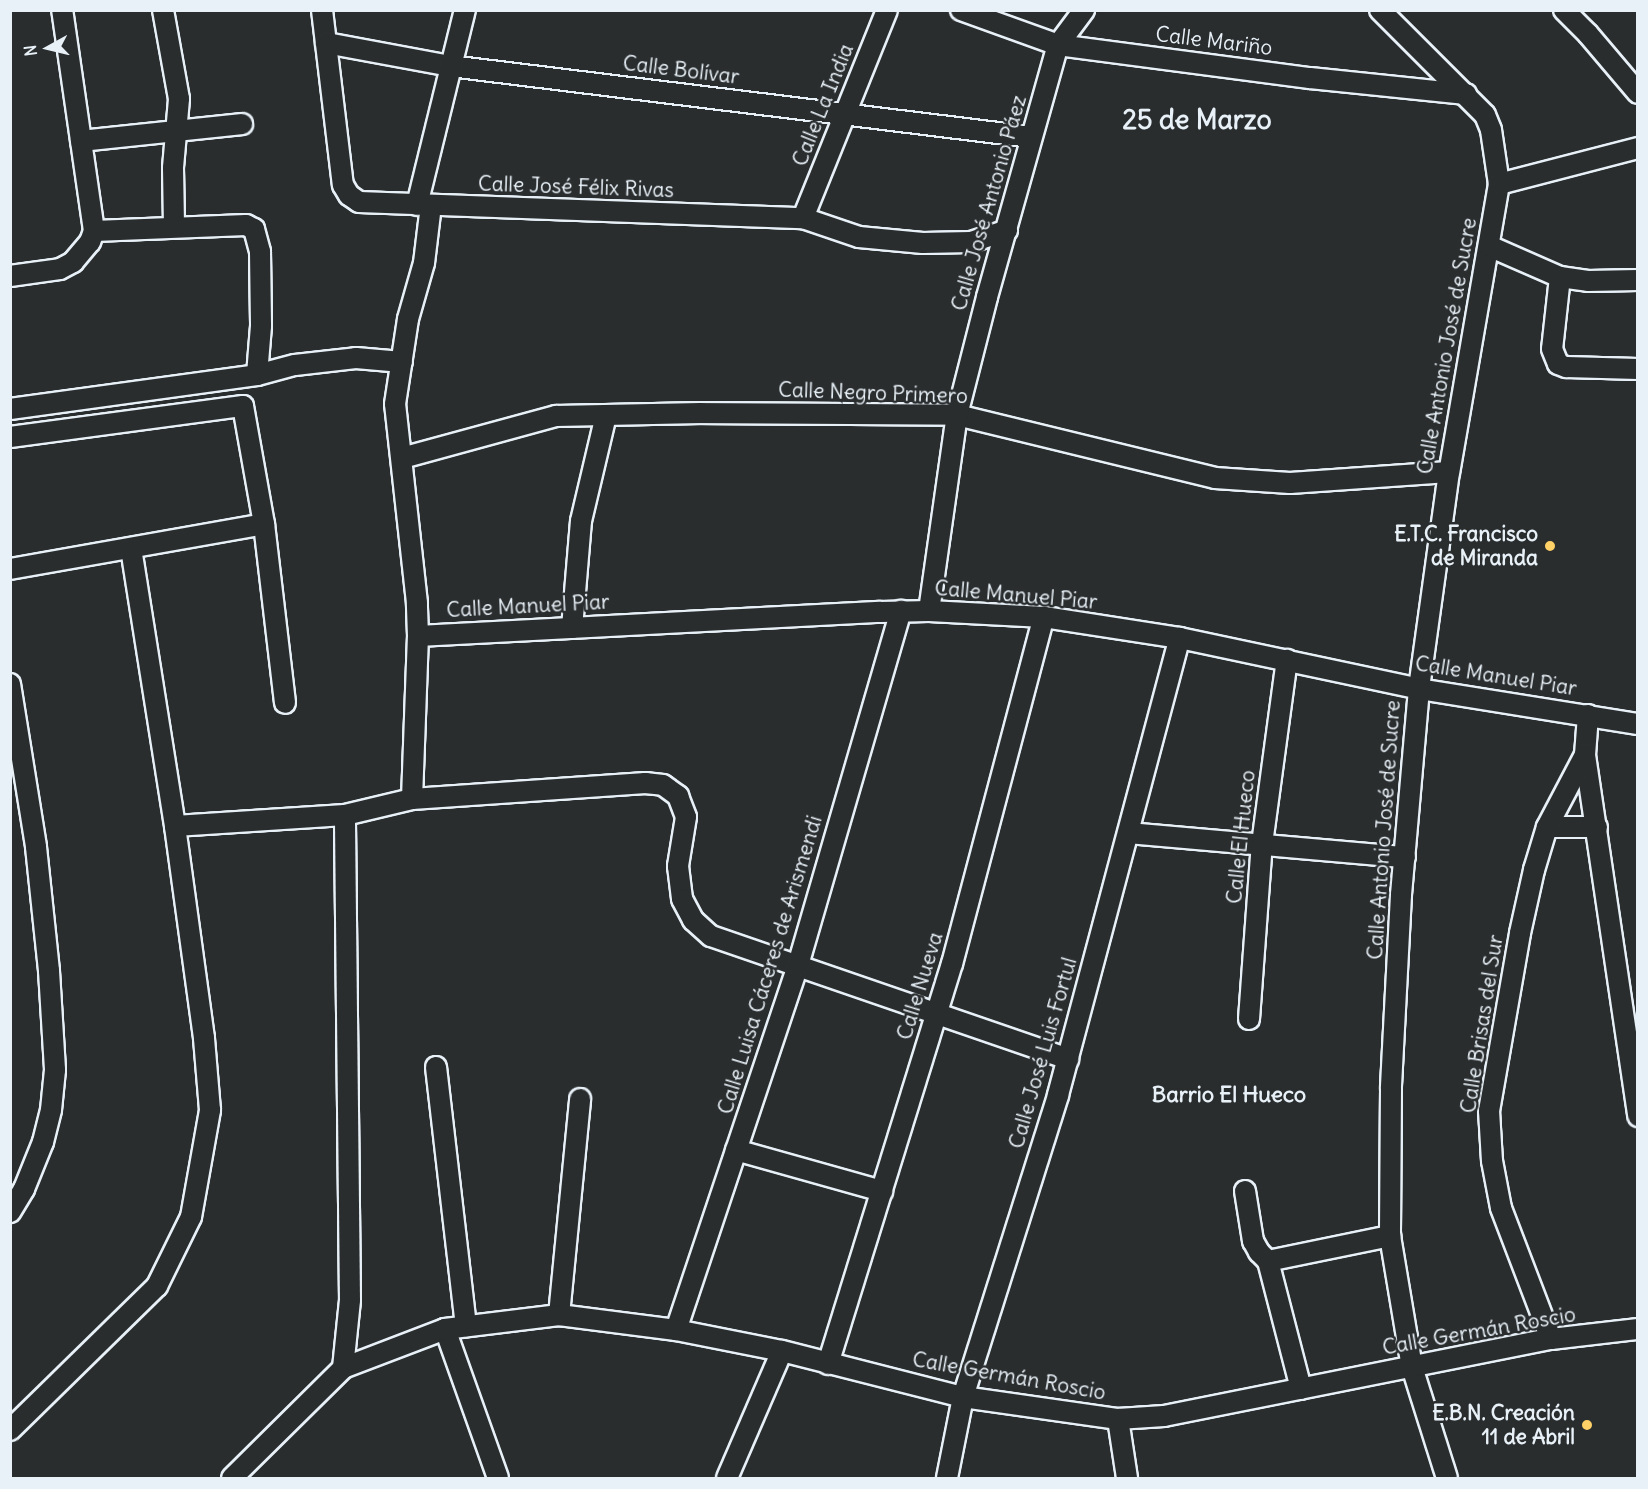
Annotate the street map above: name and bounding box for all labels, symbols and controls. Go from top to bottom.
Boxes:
north arrow [18,18,78,78]
street label: Calle Mariño [1154,21,1274,61]
street label: Calle La India [787,40,859,170]
text: N [20,44,41,57]
street label: Calle Bolívar [621,50,741,90]
street label: Calle José Antonio Páez [946,92,1032,314]
district label: 25 de Marzo [1122,104,1272,136]
street label: Calle José Félix Rivas [478,171,674,203]
street label: Calle Antonio José de Sucre [1412,216,1482,476]
street label: Calle Negro Primero [778,377,968,409]
place label: E.T.C. Francisco de Miranda [1394,521,1538,571]
marker: E.T.C. Francisco de Miranda [1543,539,1557,553]
street label: Calle Manuel Piar [934,575,1098,615]
street label: Calle Manuel Piar [446,589,610,623]
street label: Calle Manuel Piar [1413,651,1579,701]
street label: Calle Antonio José de Sucre [1362,699,1406,961]
street label: Calle El Hueco [1221,769,1261,905]
street label: Calle Luisa Cáceres de Arismendi [713,813,827,1117]
street label: Calle Nueva [892,929,948,1043]
street label: Calle Brisas del Sur [1455,933,1509,1115]
street label: Calle José Luis Fortul [1004,954,1082,1152]
district label: Barrio El Hueco [1152,1082,1306,1108]
street label: Calle Germán Roscio [1380,1302,1578,1360]
street label: Calle Germán Roscio [910,1347,1108,1405]
place label: E.B.N. Creación 11 de Abril [1432,1400,1575,1450]
marker: E.B.N. Creación 11 de Abril [1580,1418,1594,1432]

